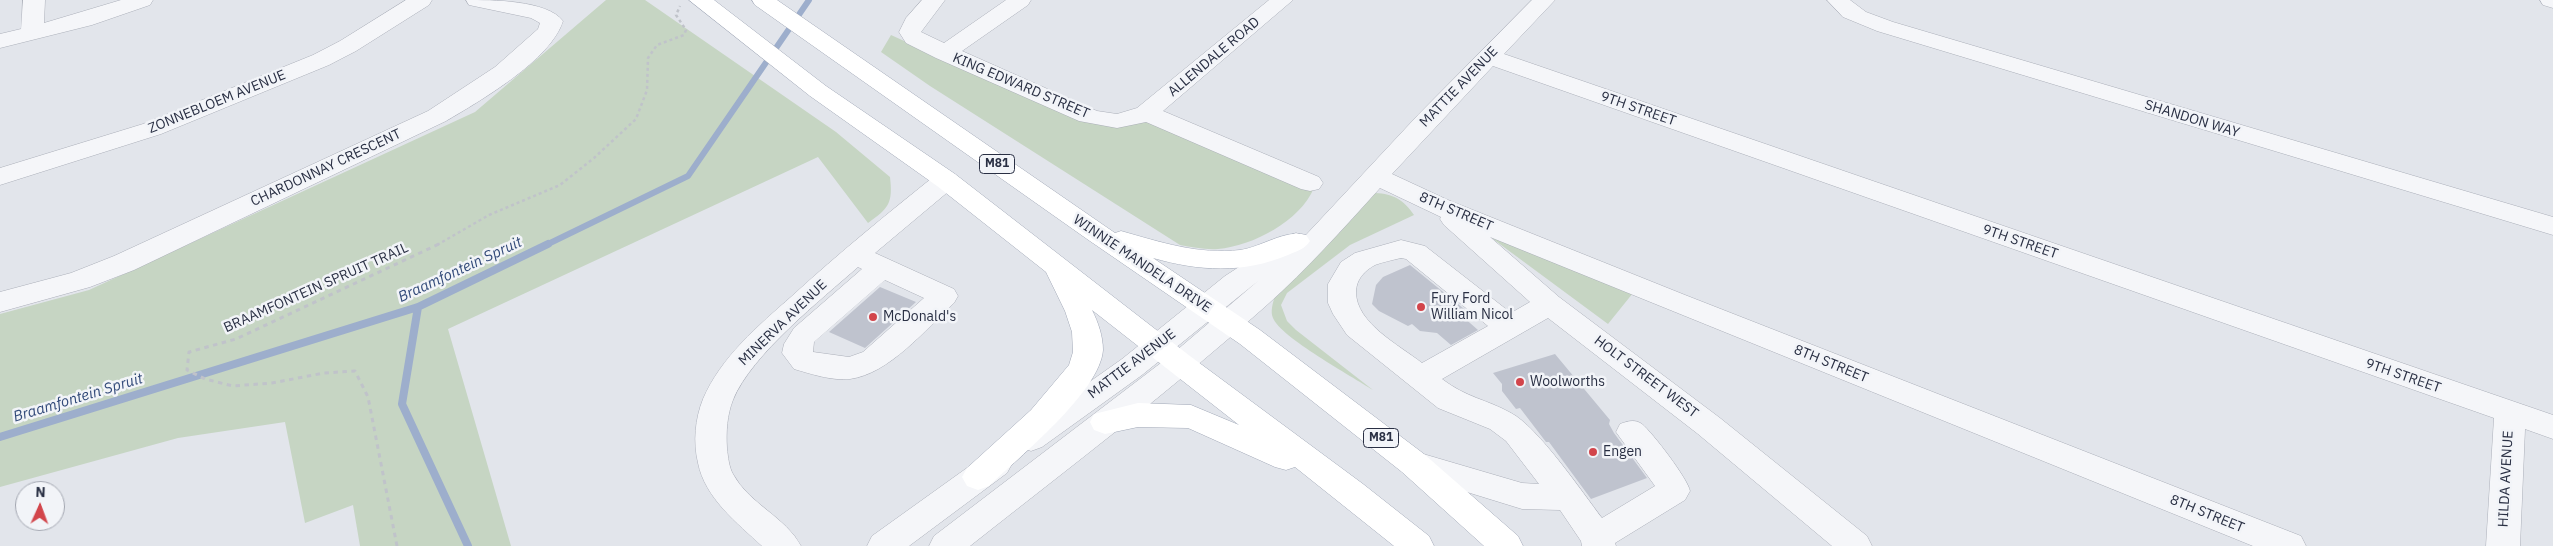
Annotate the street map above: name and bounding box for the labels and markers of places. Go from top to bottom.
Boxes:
place label: Fury Ford William Nicol [1431,291,1513,324]
marker: Fury Ford William Nicol [1415,301,1427,313]
place label: McDonald's [883,309,956,325]
marker: McDonald's [867,311,879,323]
place label: Woolworths [1530,374,1605,390]
marker: Woolworths [1514,376,1526,388]
place label: Engen [1603,444,1642,460]
marker: Engen [1587,446,1599,458]

